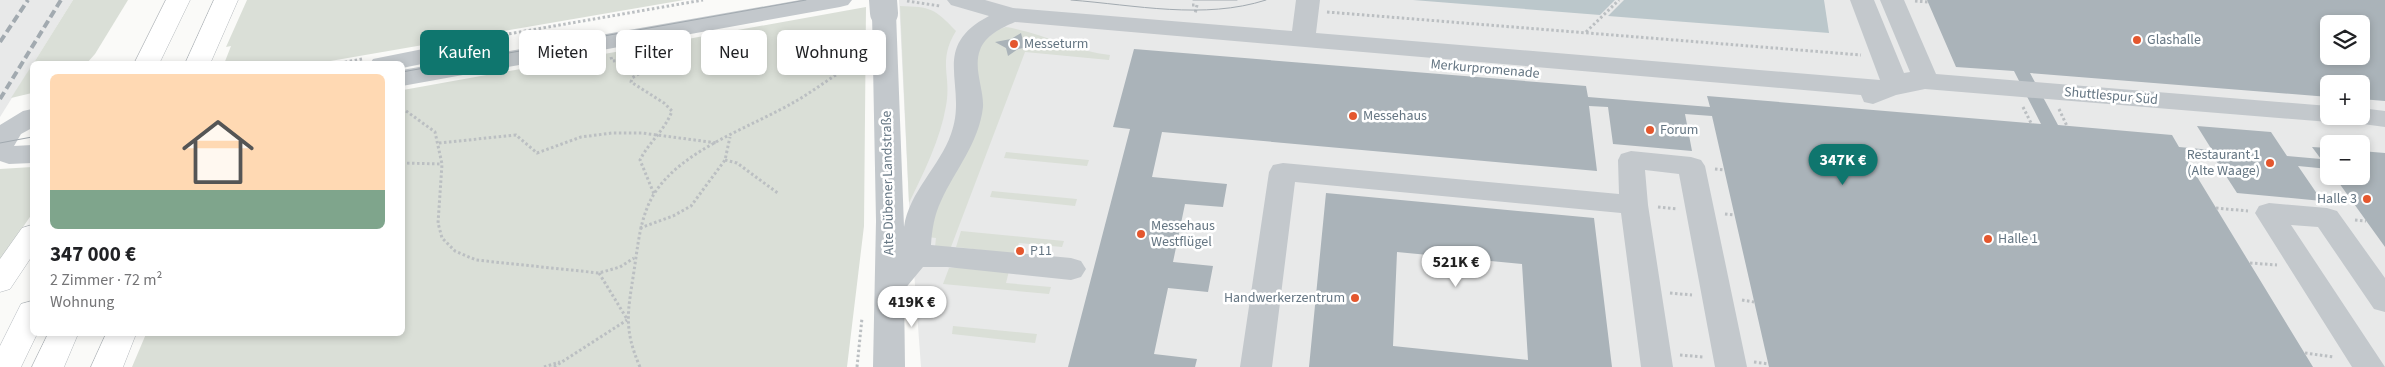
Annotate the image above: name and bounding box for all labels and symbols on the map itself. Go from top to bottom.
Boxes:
place label: Glashalle [2147,30,2201,50]
place label: Messeturm [1024,34,1088,54]
marker: Glashalle [2131,34,2143,46]
marker: Messeturm [1008,38,1020,50]
street label: Merkurpromenade [1430,54,1540,84]
street label: Shuttlespur Süd [2063,82,2159,110]
place label: Messehaus [1363,106,1427,126]
street label: Alte Dübener Landstraße [877,110,899,256]
marker: Messehaus [1347,110,1359,122]
place label: Forum [1660,120,1698,140]
marker: Forum [1644,124,1656,136]
pin: 347K € [1802,144,1884,186]
place label: Restaurant 1 (Alte Waage) [2187,145,2260,181]
marker: Restaurant 1 (Alte Waage) [2264,157,2276,169]
place label: Halle 3 [2317,189,2357,209]
marker: Halle 3 [2361,193,2373,205]
place label: Messehaus Westflügel [1151,216,1215,252]
marker: Messehaus Westflügel [1135,228,1147,240]
place label: Halle 1 [1998,229,2038,249]
marker: Halle 1 [1982,233,1994,245]
place label: P11 [1030,241,1052,261]
marker: P11 [1014,245,1026,257]
pin: 521K € [1415,246,1497,288]
pin: 419K € [871,286,953,328]
place label: Handwerkerzentrum [1224,288,1345,308]
marker: Handwerkerzentrum [1349,292,1361,304]

